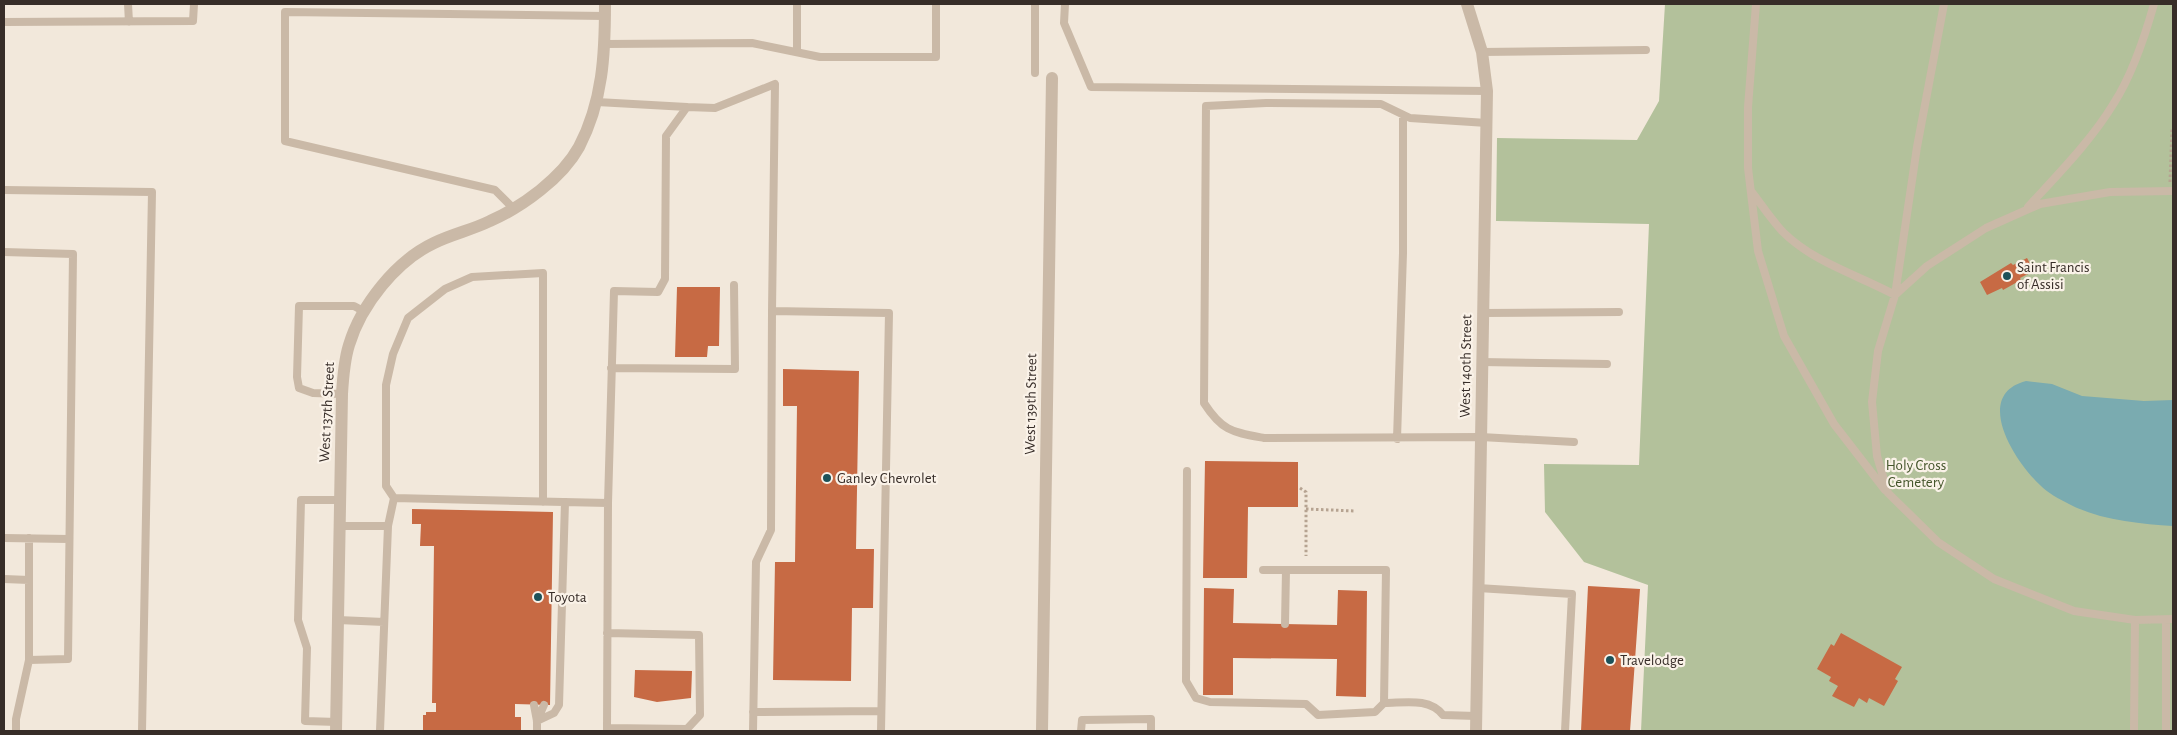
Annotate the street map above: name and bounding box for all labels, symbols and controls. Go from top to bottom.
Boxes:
place label: Saint Francis of Assisi [2017,260,2089,292]
marker: Saint Francis of Assisi [2001,270,2013,282]
street label: West 140th Street [1458,314,1474,418]
street label: West 139th Street [1023,353,1039,455]
street label: West 137th Street [317,361,337,463]
park label: Holy Cross Cemetery [1886,458,1946,490]
place label: Ganley Chevrolet [837,471,937,486]
marker: Ganley Chevrolet [821,472,833,484]
place label: Toyota [548,590,587,605]
marker: Toyota [532,591,544,603]
place label: Travelodge [1620,653,1684,668]
marker: Travelodge [1604,654,1616,666]

